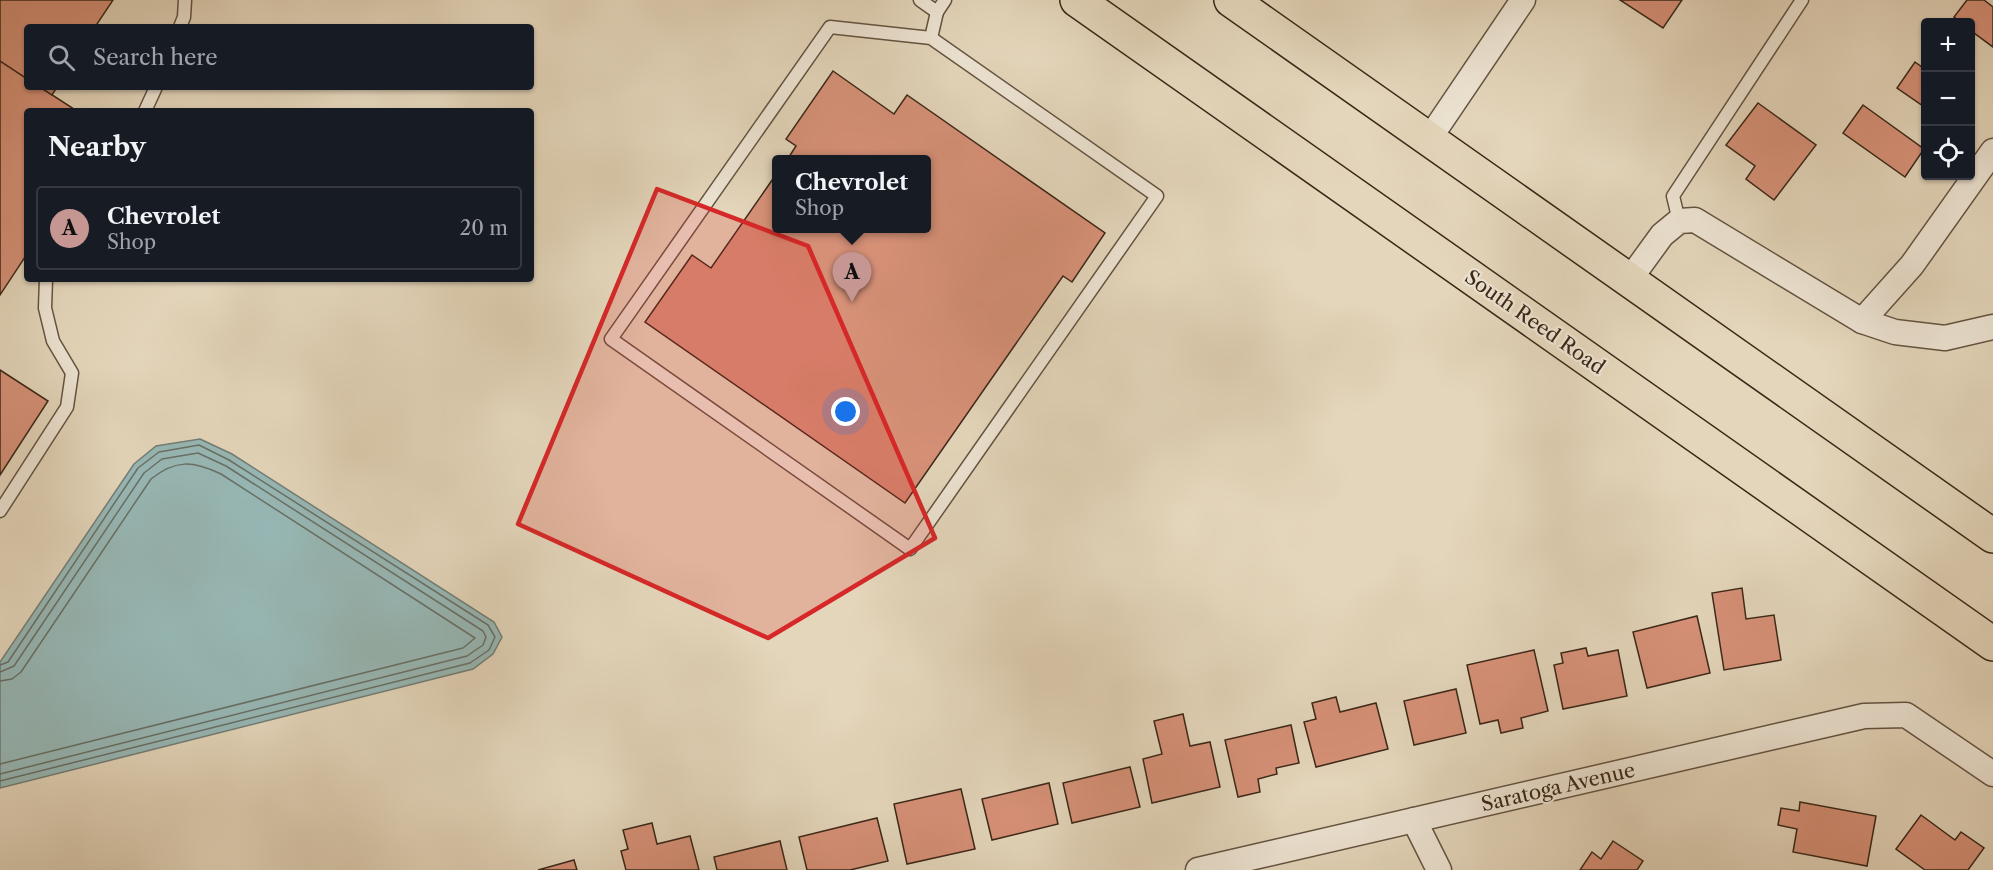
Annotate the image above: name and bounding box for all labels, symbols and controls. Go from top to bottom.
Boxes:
map controls [1921,18,1975,180]
button: + [1921,18,1975,72]
search box [24,24,534,90]
icon: search [45,41,78,74]
text: Search here [93,44,218,71]
button: − [1921,72,1975,126]
button: locate [1921,126,1975,180]
text: Nearby [48,131,146,163]
popup [772,155,931,233]
text: Chevrolet [795,169,908,196]
text: Shop [795,196,844,220]
text: Chevrolet [107,203,220,230]
text: A [62,216,77,240]
text: 20 m [460,216,508,240]
text: Shop [107,230,156,254]
pin: A [832,252,872,302]
street label: South Reed Road [1460,265,1610,379]
your location [831,397,860,426]
street label: Saratoga Avenue [1479,758,1637,816]

